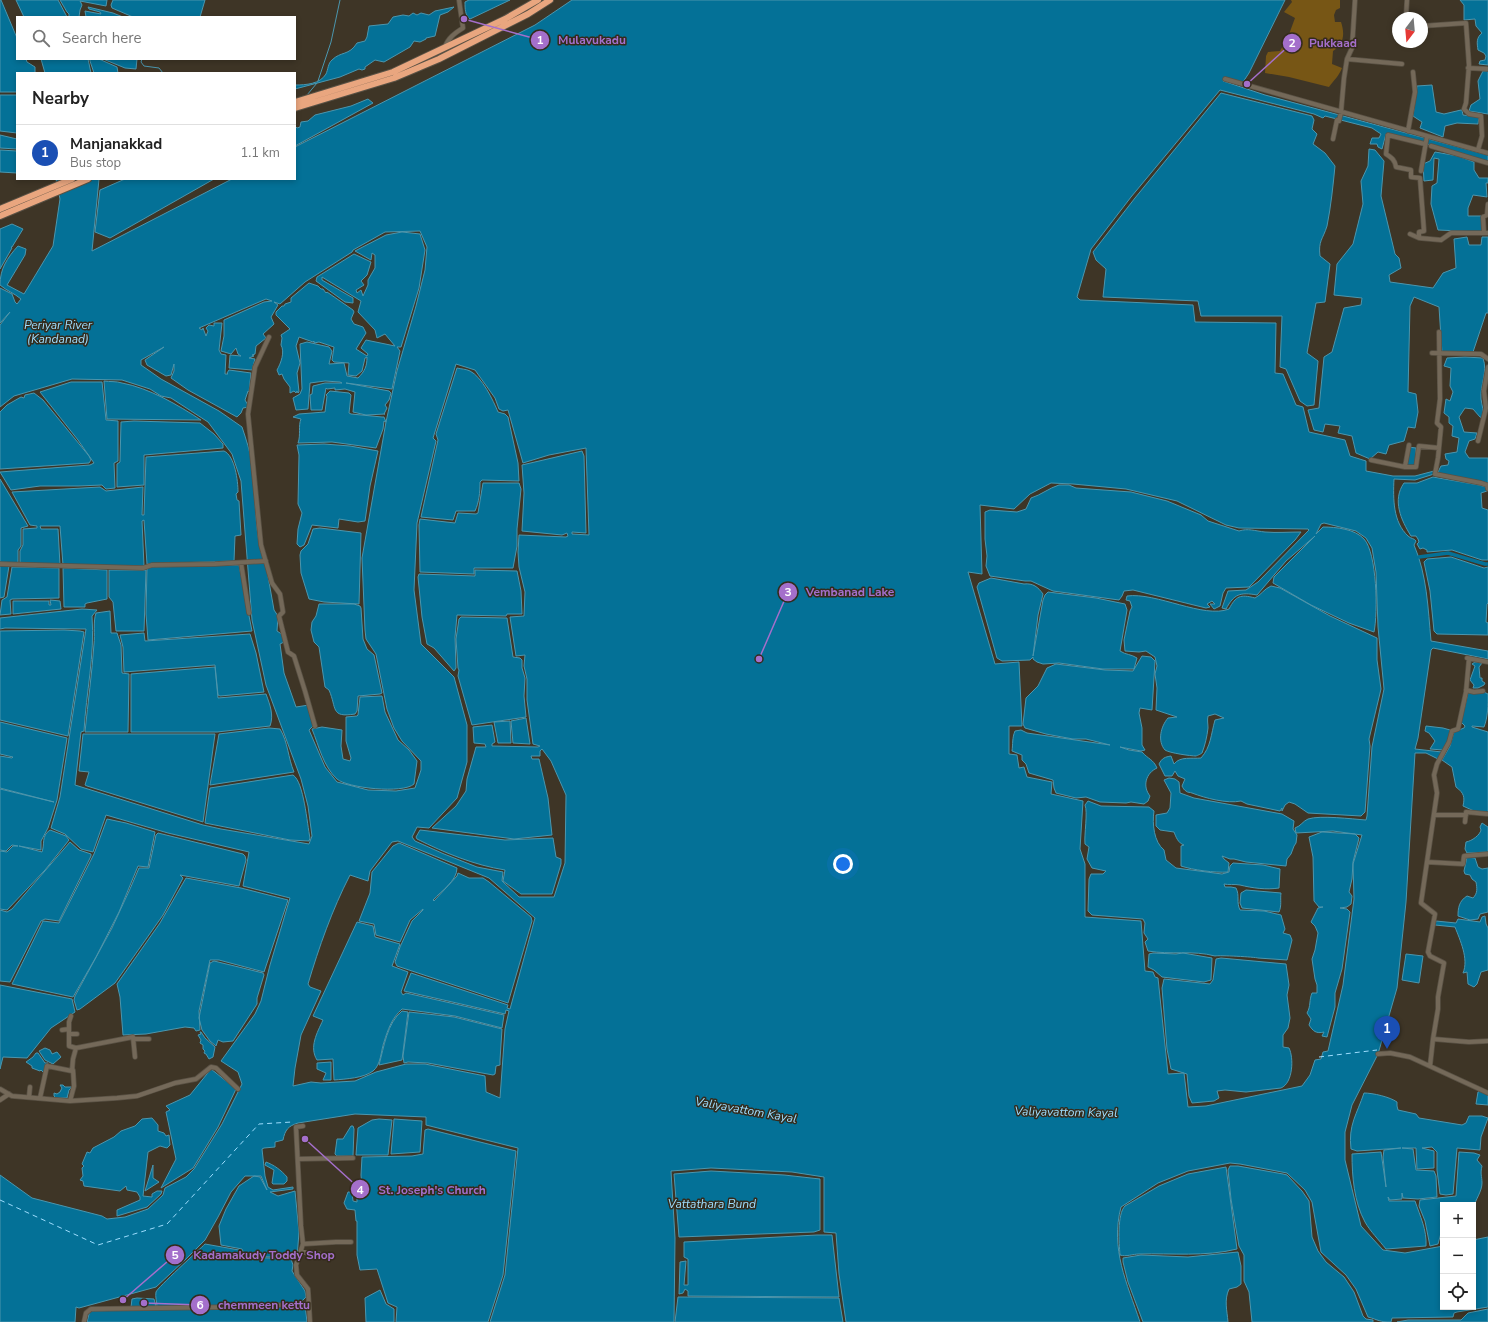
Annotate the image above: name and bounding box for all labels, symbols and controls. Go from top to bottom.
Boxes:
north arrow [1392,12,1428,48]
search box [16,16,296,60]
icon: search [30,27,52,49]
text: Search here [62,28,142,48]
callout: Mulavukadu [530,28,634,52]
callout: Pukkaad [1282,31,1365,55]
text: 1 [536,32,544,48]
text: Mulavukadu [558,32,626,48]
text: 2 [1288,35,1296,51]
text: Pukkaad [1309,35,1357,51]
text: Nearby [32,87,89,110]
text: Manjanakkad [70,134,162,154]
text: 1 [41,144,49,162]
text: 1.1 km [240,144,280,162]
text: Bus stop [70,154,121,172]
water label: Periyar River (Kandanad) [24,317,93,347]
callout: Vembanad Lake [778,580,903,604]
text: 3 [784,584,792,600]
text: Vembanad Lake [805,584,895,600]
your location [833,854,853,874]
pin: 1 [1374,1016,1400,1049]
water label: Valiyavattom Kayal [694,1093,799,1127]
water label: Valiyavattom Kayal [1014,1103,1118,1121]
callout: St. Joseph's Church [350,1177,494,1201]
text: 4 [356,1182,364,1198]
text: St. Joseph's Church [378,1182,486,1198]
water label: Vattathara Bund [668,1196,756,1212]
map controls [1440,1202,1476,1310]
button: + [1440,1202,1476,1238]
button: − [1440,1238,1476,1274]
callout: Kadamakudy Toddy Shop [165,1243,343,1267]
text: 5 [171,1247,179,1263]
text: Kadamakudy Toddy Shop [193,1247,335,1263]
button: locate [1440,1274,1476,1310]
callout: chemmeen kettu [190,1293,318,1317]
text: 6 [196,1297,204,1313]
text: chemmeen kettu [218,1297,310,1313]

